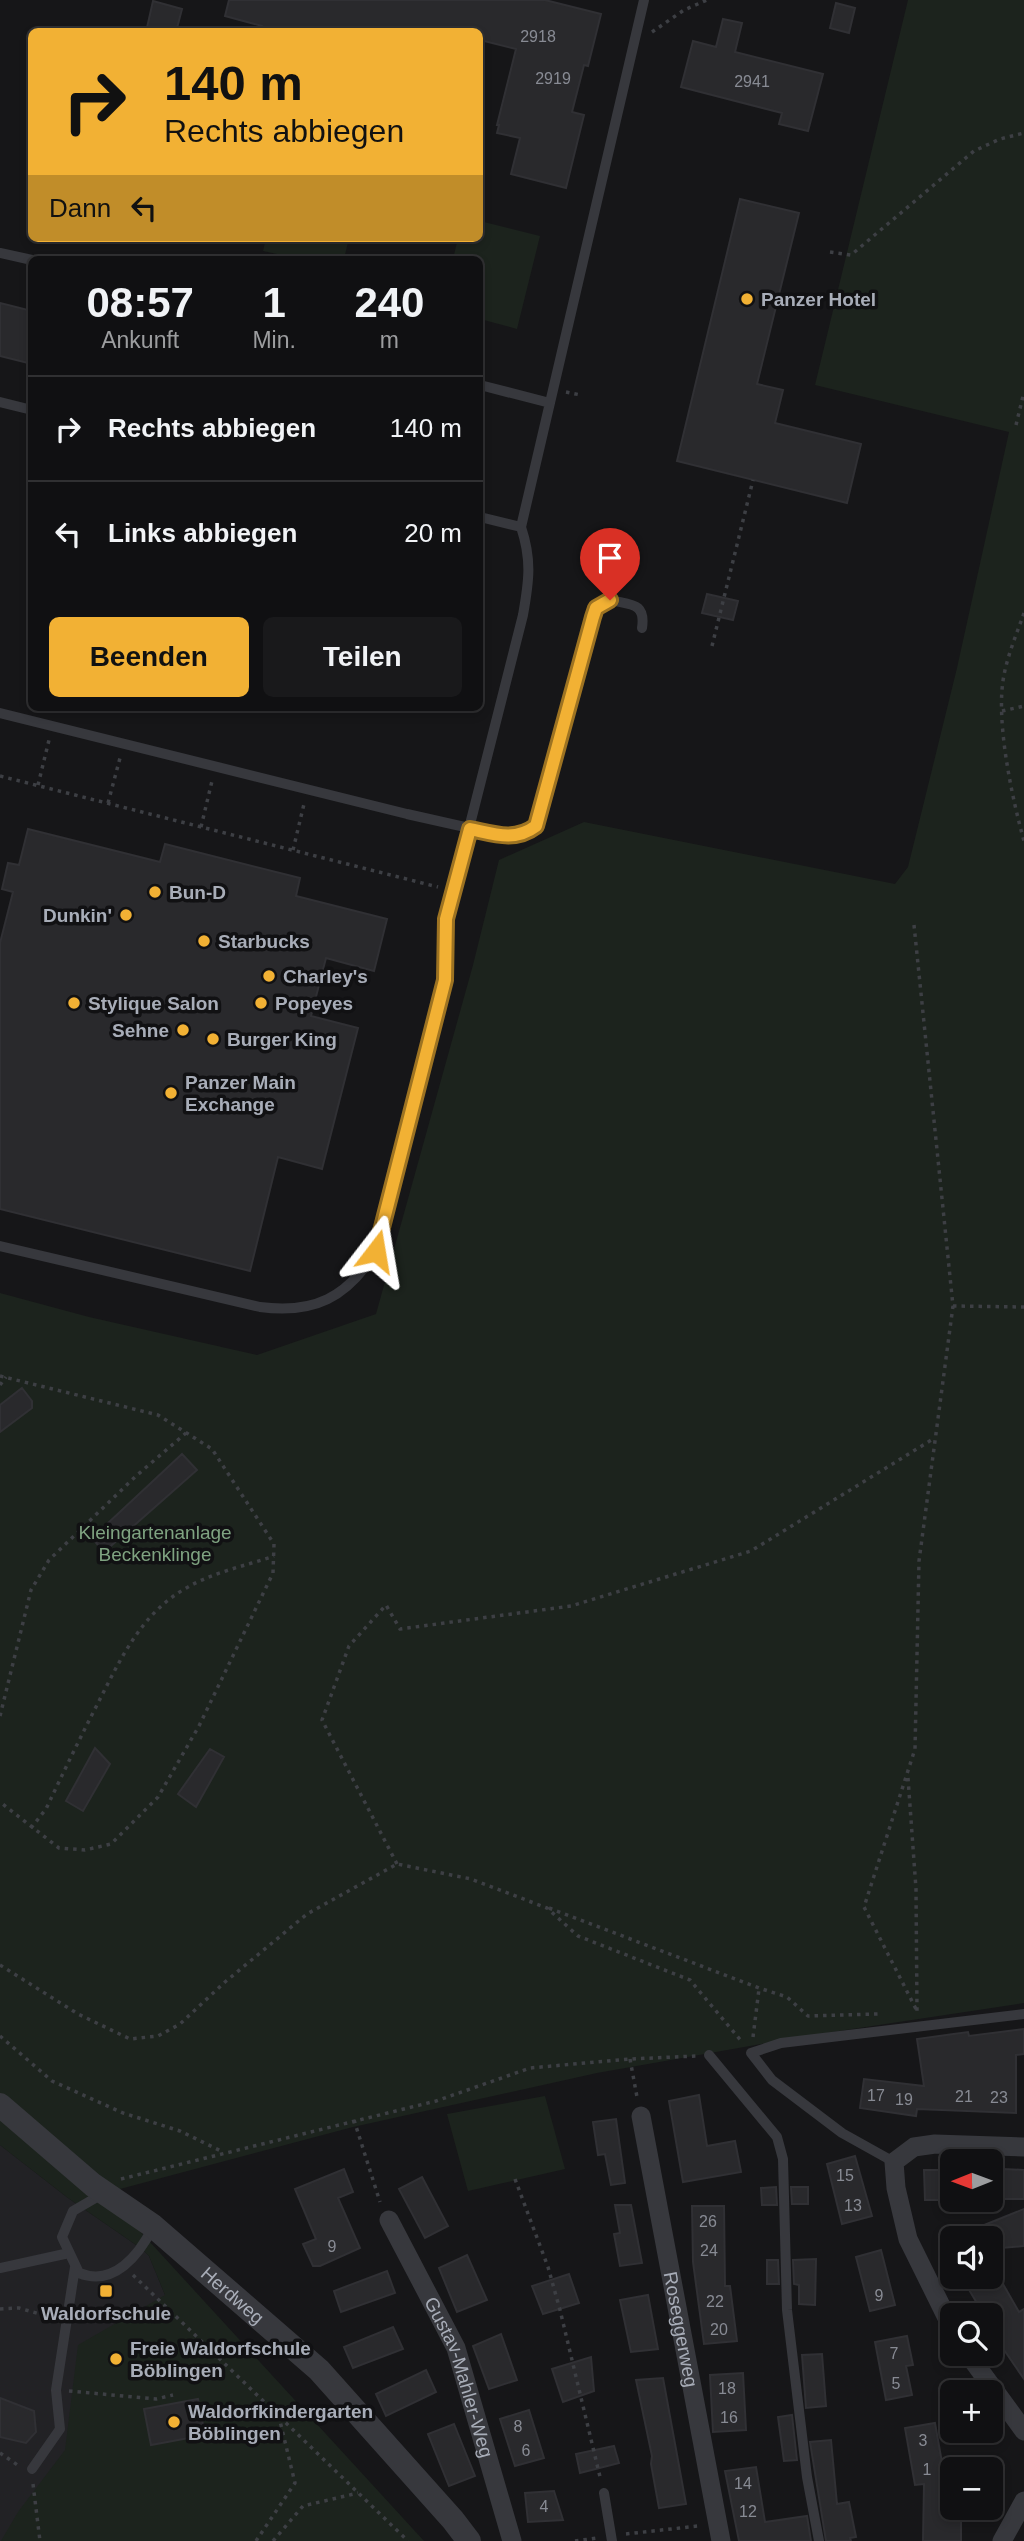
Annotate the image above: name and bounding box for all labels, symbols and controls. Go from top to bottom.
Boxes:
house number: 2918 [520,28,556,45]
icon: right [49,56,140,147]
text: 140 m [164,56,303,110]
house number: 2919 [535,70,571,87]
house number: 2941 [734,73,770,90]
text: Rechts abbiegen [164,113,404,149]
icon: left [125,189,163,227]
text: Dann [49,193,111,223]
text: 08:57 [87,279,194,326]
text: 1 [262,279,286,326]
text: 240 [354,279,424,326]
place label: Panzer Hotel [761,289,876,310]
marker: Panzer Hotel [739,291,755,307]
text: Ankunft [101,327,179,353]
text: Min. [252,327,296,353]
text: m [380,327,399,353]
icon: right [49,410,87,448]
text: Rechts abbiegen [108,413,316,443]
text: 140 m [390,413,462,443]
icon: left [49,515,87,553]
text: Links abbiegen [108,518,297,548]
text: 20 m [404,518,462,548]
pin [580,528,640,600]
icon: arrive [591,539,629,577]
button: Beenden [49,617,249,697]
button: Teilen [263,617,462,697]
place label: Bun-D [169,882,226,903]
marker: Bun-D [147,884,163,900]
place label: Dunkin' [43,905,112,926]
marker: Dunkin' [118,907,134,923]
place label: Starbucks [218,931,310,952]
marker: Starbucks [196,933,212,949]
place label: Charley's [283,966,368,987]
marker: Charley's [261,968,277,984]
place label: Stylique Salon [88,993,219,1014]
place label: Popeyes [275,993,353,1014]
marker: Stylique Salon [66,995,82,1011]
marker: Popeyes [253,995,269,1011]
place label: Sehne [112,1020,169,1041]
marker: Sehne [175,1022,191,1038]
place label: Burger King [227,1029,337,1050]
marker: Burger King [205,1031,221,1047]
place label: Panzer Main Exchange [185,1072,296,1115]
marker: Panzer Main Exchange [163,1085,179,1101]
position arrow [339,1214,413,1288]
park label: Kleingartenanlage Beckenklinge [78,1522,232,1565]
house number: 17 [867,2087,885,2104]
house number: 21 [955,2088,973,2105]
house number: 23 [990,2089,1008,2106]
house number: 19 [895,2091,913,2108]
north arrow [940,2149,1003,2212]
map controls [940,2149,1003,2520]
house number: 15 [836,2167,854,2184]
house number: 13 [844,2197,862,2214]
house number: 26 [699,2213,717,2230]
button: sound [940,2226,1003,2289]
house number: 9 [328,2238,337,2255]
house number: 24 [700,2242,718,2259]
street label: Herdweg [197,2263,268,2328]
street label: Roseggerweg [659,2270,702,2389]
marker: Waldorfschule [98,2283,114,2299]
house number: 9 [875,2287,884,2304]
street label: Gustav-Mahler-Weg [420,2293,497,2460]
house number: 22 [706,2293,724,2310]
place label: Waldorfschule [41,2303,171,2324]
button: search [940,2303,1003,2366]
house number: 20 [710,2321,728,2338]
place label: Freie Waldorfschule Böblingen [130,2338,311,2381]
house number: 7 [890,2345,899,2362]
marker: Freie Waldorfschule Böblingen [108,2351,124,2367]
house number: 5 [892,2375,901,2392]
house number: 18 [718,2380,736,2397]
button: + [940,2380,1003,2443]
place label: Waldorfkindergarten Böblingen [188,2401,373,2444]
house number: 16 [720,2409,738,2426]
marker: Waldorfkindergarten Böblingen [166,2414,182,2430]
house number: 8 [514,2418,523,2435]
house number: 3 [919,2432,928,2449]
house number: 6 [522,2442,531,2459]
button: − [940,2457,1003,2520]
house number: 1 [923,2461,932,2478]
house number: 14 [734,2475,752,2492]
house number: 4 [540,2498,549,2515]
house number: 12 [739,2503,757,2520]

